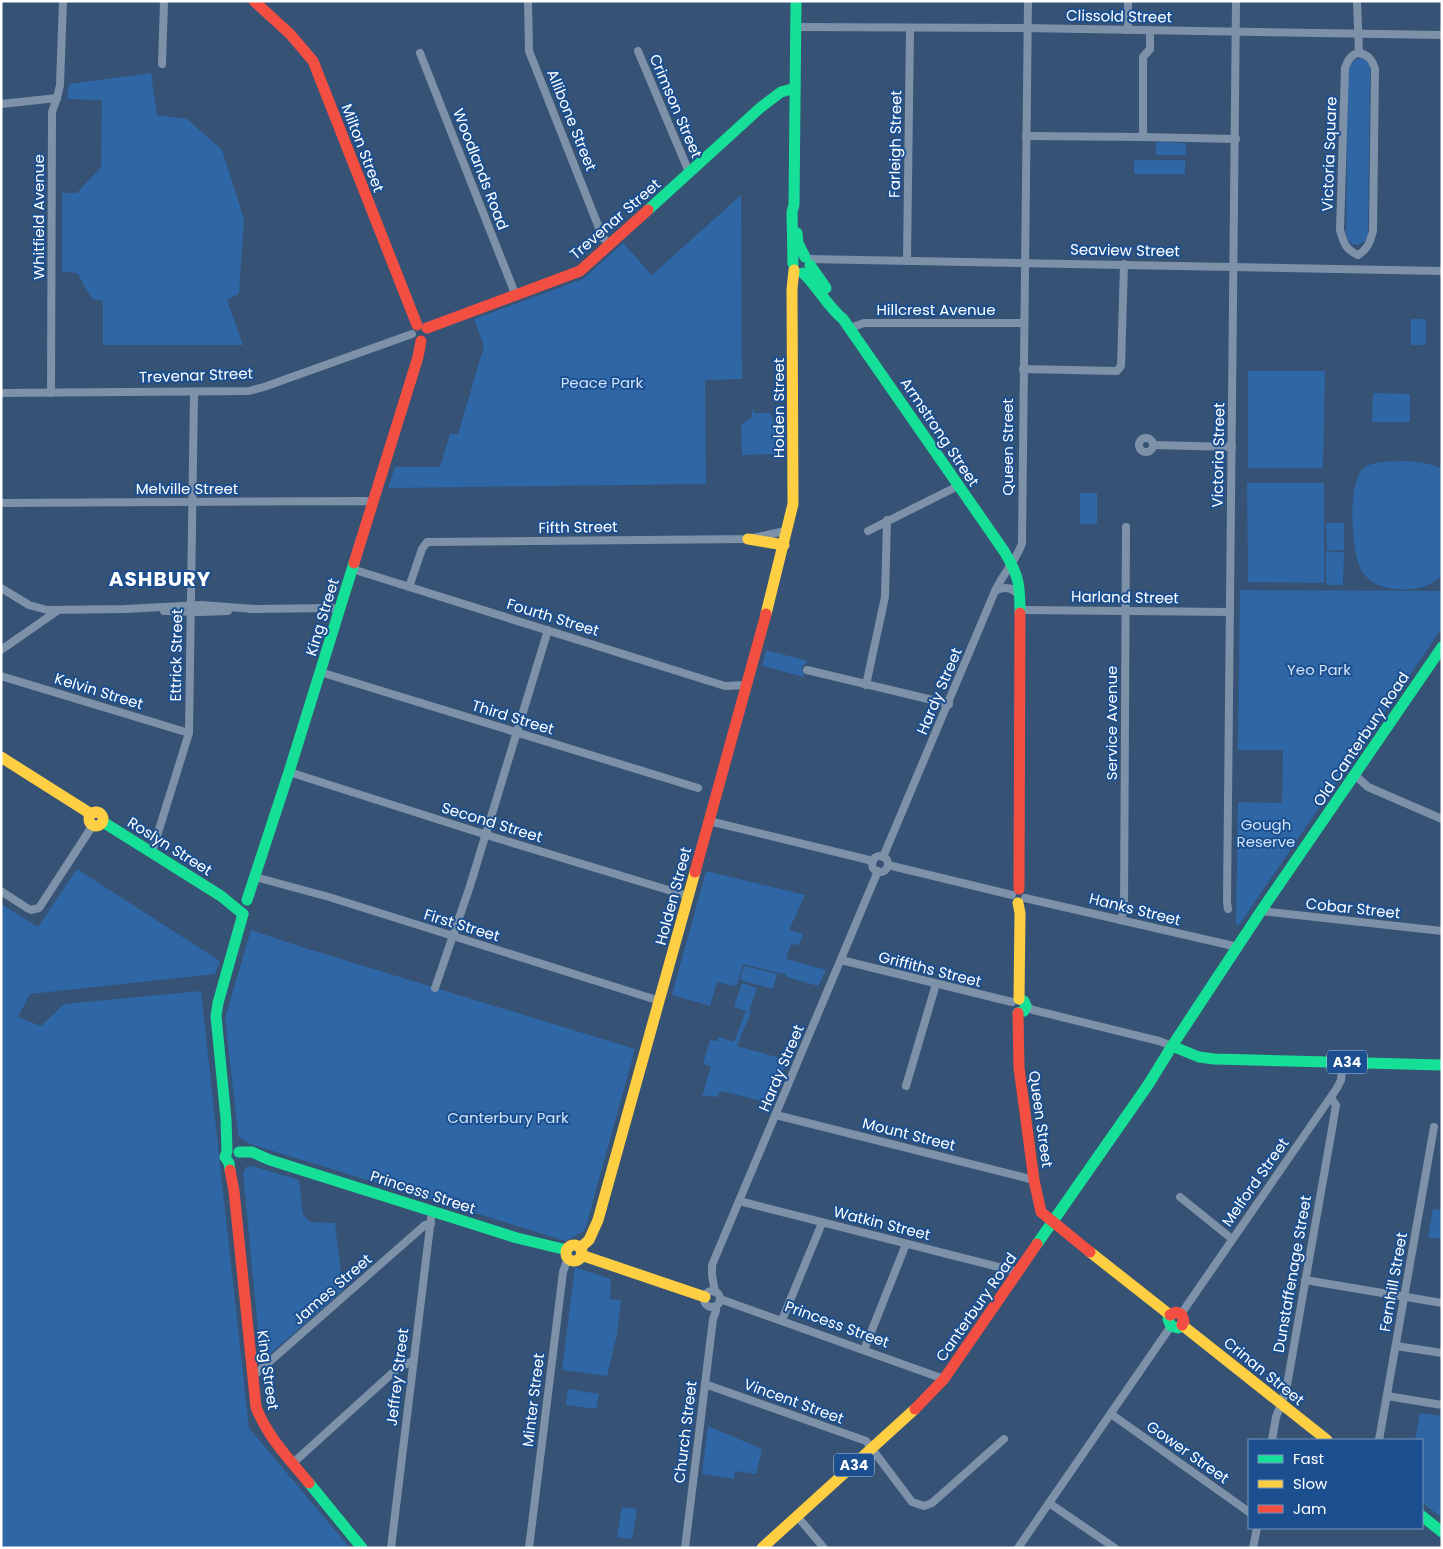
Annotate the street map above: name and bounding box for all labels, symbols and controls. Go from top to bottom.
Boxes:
street label: Clissold Street [1066,5,1172,27]
street label: Crimson Street [645,51,707,161]
street label: Allibone Street [542,66,602,174]
street label: Farleigh Street [884,90,906,198]
street label: Victoria Square [1316,96,1342,212]
street label: Milton Street [337,101,389,195]
street label: Woodlands Road [448,105,514,233]
street label: Whitfield Avenue [28,154,49,280]
street label: Trevenar Street [565,174,665,264]
street label: Seaview Street [1070,239,1180,261]
street label: Hillcrest Avenue [876,299,996,320]
street label: Holden Street [768,358,789,458]
street label: Trevenar Street [139,363,253,387]
park label: Peace Park [561,372,644,393]
street label: Armstrong Street [896,373,984,491]
street label: Queen Street [997,398,1018,496]
street label: Victoria Street [1207,402,1229,508]
street label: Melville Street [136,478,238,499]
street label: Fifth Street [538,516,618,538]
district label: ASHBURY [109,565,211,593]
street label: King Street [300,576,344,658]
street label: Harland Street [1071,586,1179,608]
street label: Fourth Street [504,593,602,641]
street label: Ettrick Street [165,608,187,702]
street label: Hardy Street [911,644,967,738]
park label: Yeo Park [1287,659,1351,680]
street label: Service Avenue [1101,666,1122,780]
street label: Kelvin Street [52,668,146,714]
street label: Old Canterbury Road [1308,668,1414,810]
street label: Third Street [469,695,557,739]
street label: Second Street [439,797,545,847]
street label: Roslyn Street [124,812,216,880]
park label: Gough Reserve [1237,814,1295,852]
street label: Holden Street [650,845,696,947]
street label: Hanks Street [1087,887,1183,931]
street label: Cobar Street [1305,893,1401,923]
street label: First Street [422,904,502,946]
street label: Griffiths Street [876,946,984,992]
street label: Hardy Street [753,1021,809,1115]
road number: A34 [1327,1050,1367,1074]
street label: Queen Street [1024,1069,1058,1169]
park label: Canterbury Park [447,1107,569,1128]
street label: Mount Street [860,1112,958,1156]
street label: Melford Street [1217,1133,1293,1231]
street label: Princess Street [368,1165,478,1219]
street label: Dunstaffenage Street [1268,1194,1316,1354]
street label: Watkin Street [831,1201,933,1245]
street label: Fernhill Street [1374,1231,1412,1333]
street label: Canterbury Road [931,1248,1021,1366]
street label: James Street [288,1249,376,1329]
street label: Princess Street [782,1295,892,1353]
street label: Jeffrey Street [381,1327,413,1427]
street label: King Street [252,1329,284,1411]
street label: Crinan Street [1219,1332,1309,1410]
street label: Minter Street [517,1352,549,1448]
street label: Vincent Street [741,1373,847,1429]
street label: Church Street [668,1380,702,1484]
street label: Gower Street [1142,1416,1234,1488]
legend [1248,1439,1423,1529]
text: Fast [1293,1448,1324,1469]
road number: A34 [834,1454,874,1476]
text: Slow [1293,1473,1328,1494]
text: Jam [1293,1498,1327,1519]

